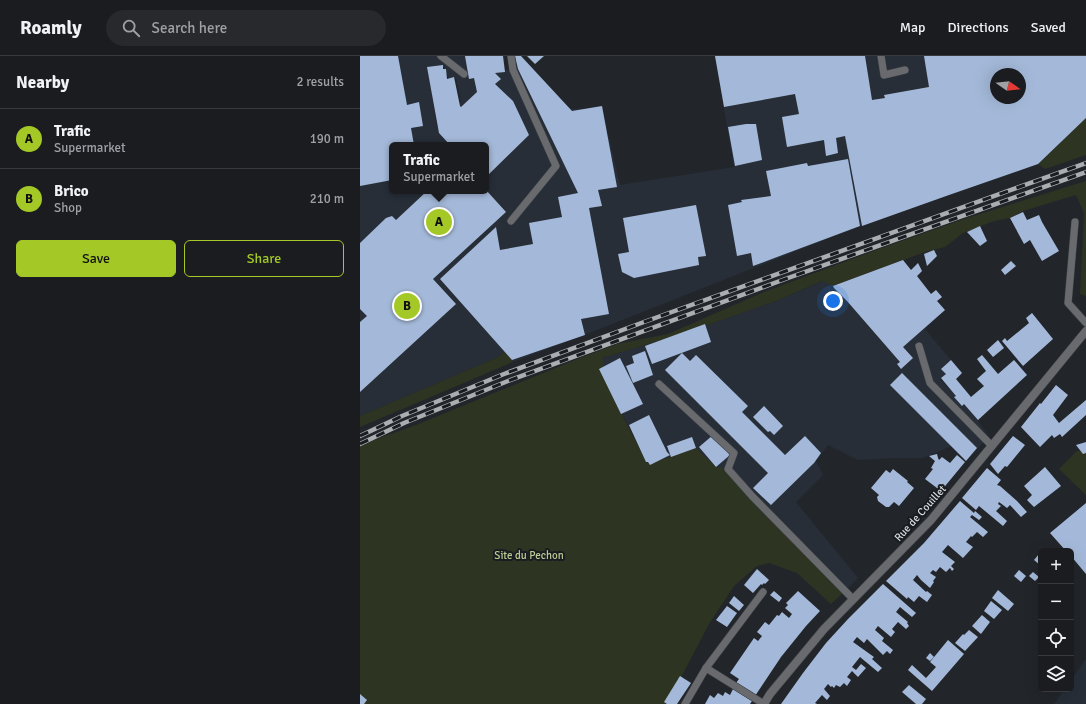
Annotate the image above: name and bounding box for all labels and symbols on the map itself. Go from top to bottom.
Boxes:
north arrow [990,68,1026,104]
pin: A [426,207,452,237]
pin: B [394,291,420,321]
your location [823,291,843,311]
street label: Rue de Couillet [892,483,949,544]
park label: Site du Pechon [494,549,564,562]

